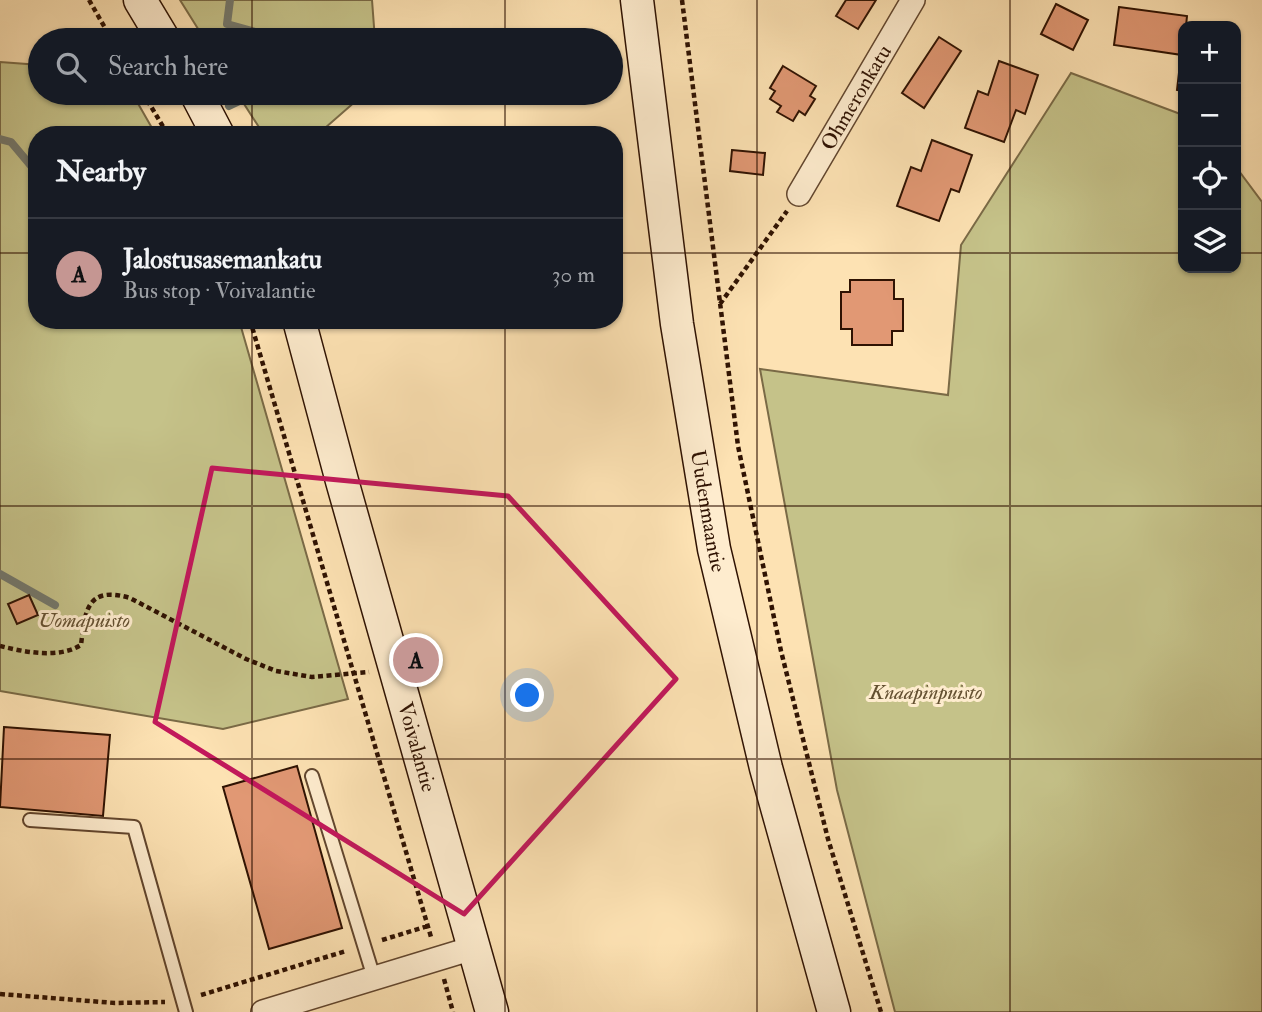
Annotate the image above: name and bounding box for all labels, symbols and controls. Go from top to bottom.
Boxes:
map controls [1178,21,1241,273]
button: + [1178,21,1241,84]
search box [28,28,623,105]
street label: Ohmeronkatu [814,40,897,155]
icon: search [52,48,90,86]
text: Search here [108,51,228,83]
button: − [1178,84,1241,147]
button: locate [1178,147,1241,210]
text: Nearby [56,153,146,190]
button: layers [1178,210,1241,273]
text: Jalostusasemankatu [123,244,322,276]
text: A [72,260,86,289]
text: 30 m [552,260,595,289]
text: Bus stop · Voivalantie [123,276,316,305]
street label: Uudenmaantie [684,448,733,575]
park label: Uomapuisto [38,607,130,634]
pin: A [393,634,439,686]
your location [510,678,544,712]
park label: Knaapinpuisto [868,679,983,706]
street label: Voivalantie [392,699,443,795]

